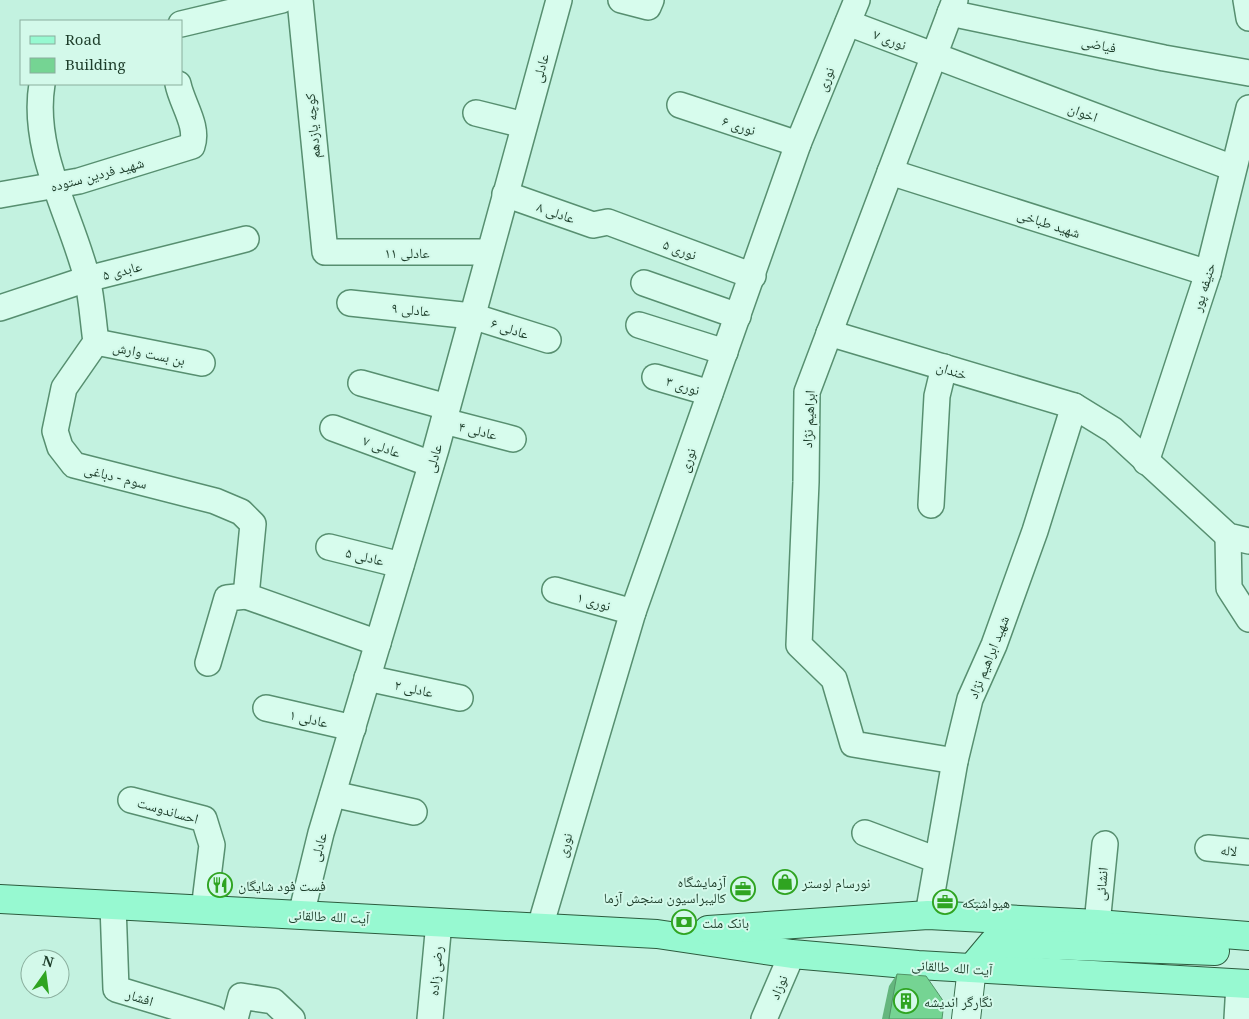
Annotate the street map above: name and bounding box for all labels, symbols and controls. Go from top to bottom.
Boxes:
legend [20,20,182,85]
street label: نوری ۷ [871,24,910,54]
text: Road [65,29,101,49]
street label: فیاضی [1080,31,1118,57]
street label: عادلی [527,52,553,84]
text: Building [65,54,126,74]
street label: نوری [812,64,838,94]
street label: کوچه یازدهم [300,92,325,159]
street label: اخوان [1066,98,1100,126]
street label: نوری ۶ [720,111,758,139]
street label: شهید فردین ستوده [48,152,146,196]
street label: عادلی ۸ [534,197,578,227]
street label: شهید طباخی [1015,204,1083,242]
street label: نوری ۵ [661,234,700,264]
street label: عادلی ۱۱ [384,243,430,262]
street label: عابدی ۵ [100,256,144,284]
street label: حنیفه پور [1186,260,1220,315]
street label: عادلی ۹ [391,298,431,320]
street label: عادلی ۶ [489,313,531,343]
street label: بن بست وارش [111,337,187,369]
street label: خندان [934,356,970,384]
street label: نوری ۳ [664,371,702,399]
street label: ابراهیم نژاد [797,390,820,449]
street label: عادلی ۴ [457,416,499,444]
street label: عادلی ۷ [360,430,404,462]
street label: عادلی [420,441,446,475]
street label: نوری [674,445,700,475]
street label: سوم - دباغی [82,459,149,494]
street label: عادلی ۵ [344,542,386,570]
street label: نوری ۱ [575,587,613,615]
street label: شهید ابراهیم نژاد [963,613,1014,702]
street label: عادلی ۲ [393,675,435,701]
street label: عادلی ۱ [288,704,330,732]
street label: احساندوست [135,792,201,828]
street label: عادلی [305,831,331,863]
street label: نوری [552,831,576,859]
street label: لاله [1220,840,1238,860]
street label: انشائی [1090,866,1112,902]
shop icon: نورسام لوستر [772,869,798,895]
restaurant icon: فست فود شایگان [207,872,233,898]
place label: آزمایشگاه کالیبراسیون سنجش آزما [604,872,726,907]
place label: نورسام لوستر [801,873,871,893]
place label: فست فود شایگان [238,876,326,895]
office icon: آزمایشگاه کالیبراسیون سنجش آزما [730,876,756,902]
office icon: هیواشبکه [932,889,958,915]
place label: هیواشبکه [962,893,1010,912]
street label: آیت الله طالقانی [288,904,370,928]
bank icon: بانک ملت [671,909,697,935]
place label: بانک ملت [702,913,749,932]
street label: رضی زاده [423,945,447,997]
north arrow [20,949,70,999]
text: N [41,950,56,971]
street label: آیت الله طالقانی [911,955,994,979]
street label: نوزاد [764,972,792,1002]
street label: افشار [123,983,156,1010]
building icon: نگارگر اندیشه [893,988,919,1014]
place label: نگارگر اندیشه [924,992,993,1011]

